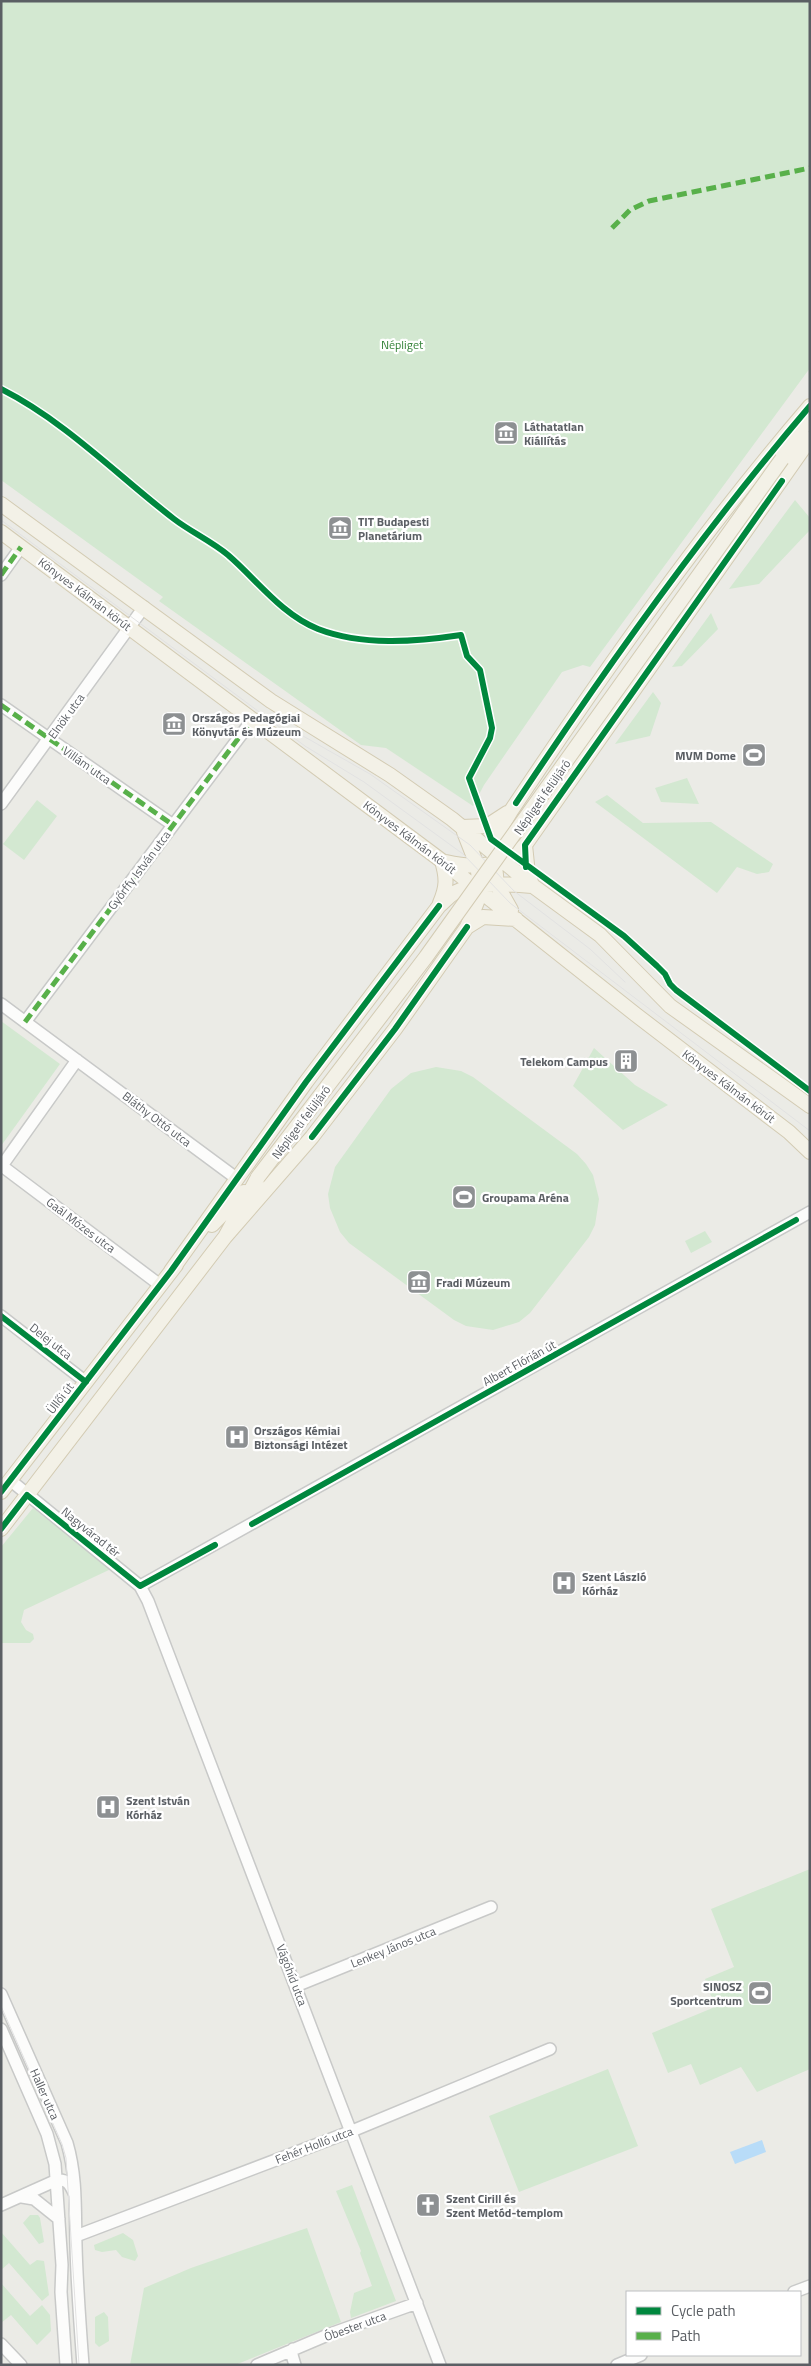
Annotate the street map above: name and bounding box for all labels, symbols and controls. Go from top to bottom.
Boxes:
park label: Népliget [381,335,424,354]
place label: Láthatatlan Kiállítás [524,417,584,450]
museum icon: Láthatatlan Kiállítás [493,420,519,446]
place label: TIT Budapesti Planetárium [358,512,429,545]
museum icon: TIT Budapesti Planetárium [327,515,353,541]
street label: Könyves Kálmán körút [34,553,136,636]
street label: Elnök utca [43,689,89,743]
place label: Országos Pedagógiai Könyvtár és Múzeum [192,708,301,741]
museum icon: Országos Pedagógiai Könyvtár és Múzeum [161,711,187,737]
street label: Villám utca [59,741,115,789]
sports icon: MVM Dome [741,742,767,768]
place label: MVM Dome [675,746,736,765]
street label: Népligeti felüljáró [509,755,575,839]
street label: Könyves Kálmán körút [359,796,461,879]
street label: Győrffy István utca [103,826,175,914]
street label: Könyves Kálmán körút [678,1045,780,1128]
building icon: Telekom Campus [613,1048,639,1074]
place label: Telekom Campus [520,1052,608,1071]
street label: Népligeti felüljáró [267,1081,335,1163]
street label: Bláthy Ottó utca [118,1087,196,1151]
sports icon: Groupama Aréna [451,1184,477,1210]
place label: Groupama Aréna [482,1188,569,1207]
street label: Gaál Mózes utca [42,1193,120,1257]
museum icon: Fradi Múzeum [406,1269,432,1295]
place label: Fradi Múzeum [436,1273,510,1292]
street label: Delej utca [26,1318,76,1364]
street label: Albert Flórián út [479,1335,560,1391]
street label: Üllői út [42,1378,79,1418]
place label: Országos Kémiai Biztonsági Intézet [254,1421,348,1454]
hospital icon: Országos Kémiai Biztonsági Intézet [224,1424,250,1450]
street label: Nagyvárad tér [57,1502,125,1562]
place label: Szent László Kórház [582,1567,646,1600]
hospital icon: Szent László Kórház [551,1570,577,1596]
place label: Szent István Kórház [126,1791,190,1824]
hospital icon: Szent István Kórház [95,1794,121,1820]
street label: Lenkey János utca [347,1921,439,1973]
street label: Vágóhíd utca [271,1941,313,2009]
place label: SINOSZ Sportcentrum [670,1977,742,2010]
sports icon: SINOSZ Sportcentrum [747,1980,773,2006]
street label: Haller utca [25,2065,65,2123]
street label: Fehér Holló utca [272,2121,356,2169]
place label: Szent Cirill és Szent Metód-templom [446,2189,563,2222]
church icon: Szent Cirill és Szent Metód-templom [415,2192,441,2218]
legend [626,2291,801,2356]
text: Cycle path [671,2299,736,2322]
street label: Óbester utca [321,2306,389,2346]
text: Path [671,2324,701,2347]

